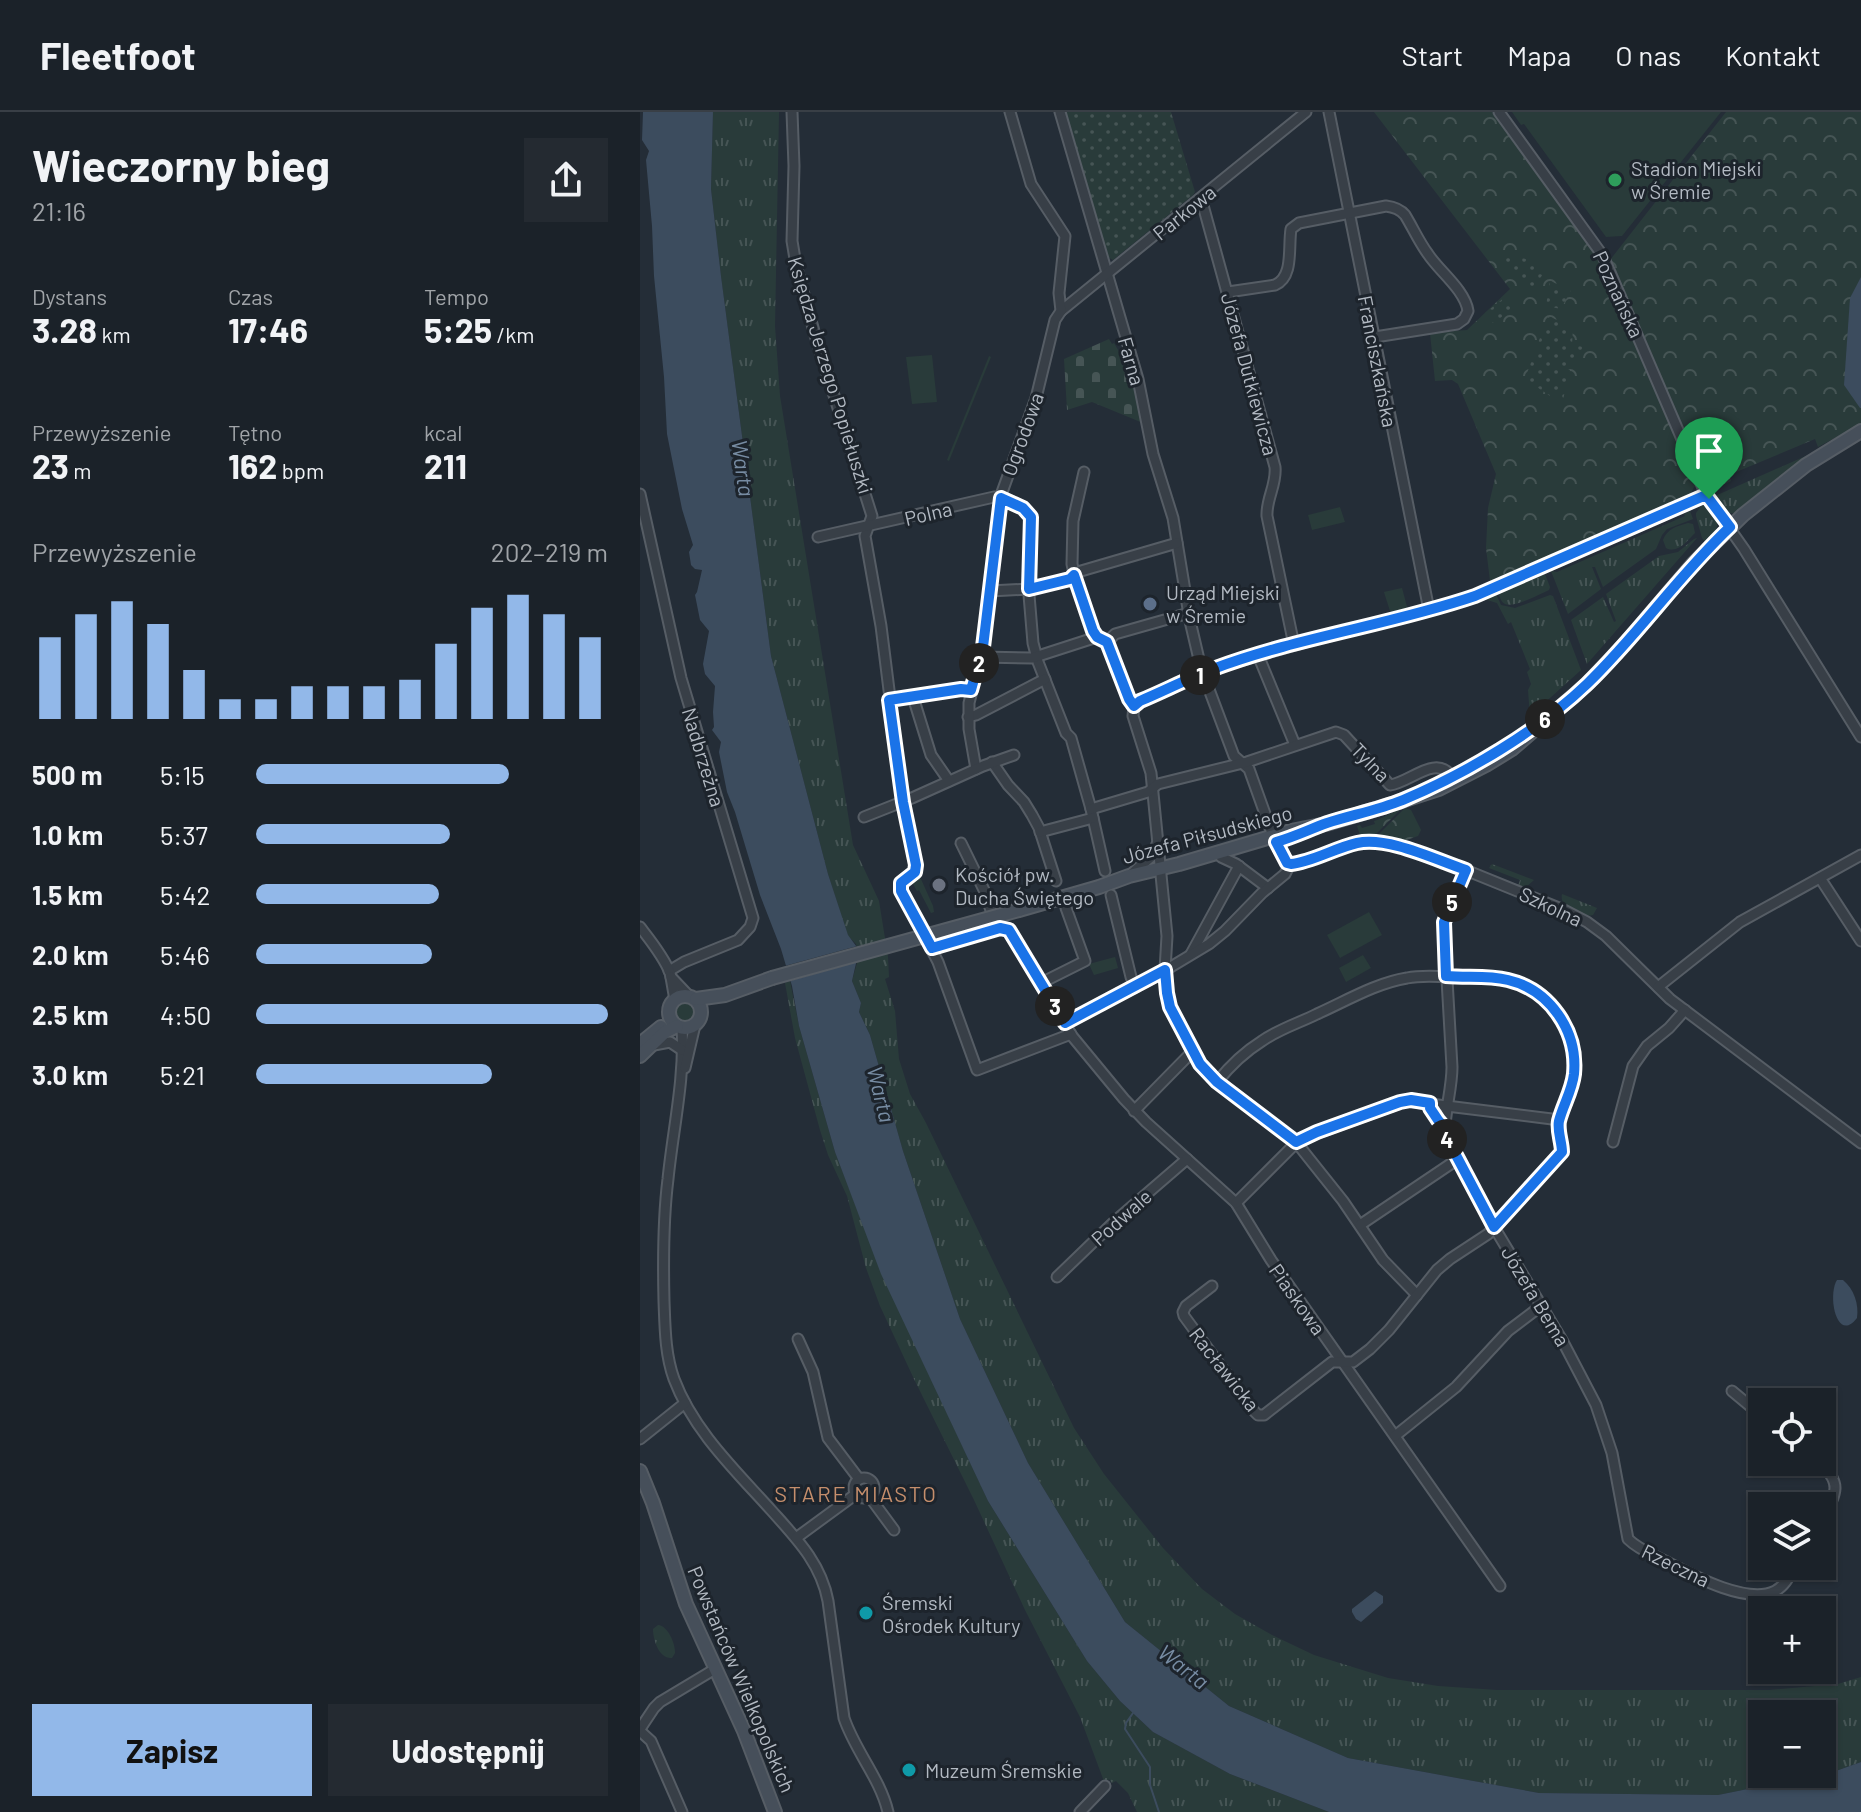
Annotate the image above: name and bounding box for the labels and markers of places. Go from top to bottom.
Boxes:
place label: Stadion Miejski w Śremie [1631,156,1762,203]
marker: Stadion Miejski w Śremie [1606,171,1624,189]
pin [1675,417,1743,499]
place label: Urząd Miejski w Śremie [1166,580,1280,627]
marker: Urząd Miejski w Śremie [1141,595,1159,613]
pin: 2 [959,643,999,683]
pin: 1 [1180,655,1220,695]
pin: 6 [1525,699,1565,739]
place label: Kościół pw. Ducha Świętego [955,862,1094,909]
marker: Kościół pw. Ducha Świętego [930,876,948,894]
pin: 5 [1432,882,1472,922]
pin: 3 [1035,986,1075,1026]
pin: 4 [1427,1119,1467,1159]
place label: Śremski Ośrodek Kultury [882,1590,1020,1637]
marker: Śremski Ośrodek Kultury [857,1604,875,1622]
place label: Muzeum Śremskie [925,1758,1082,1782]
marker: Muzeum Śremskie [900,1761,918,1779]

